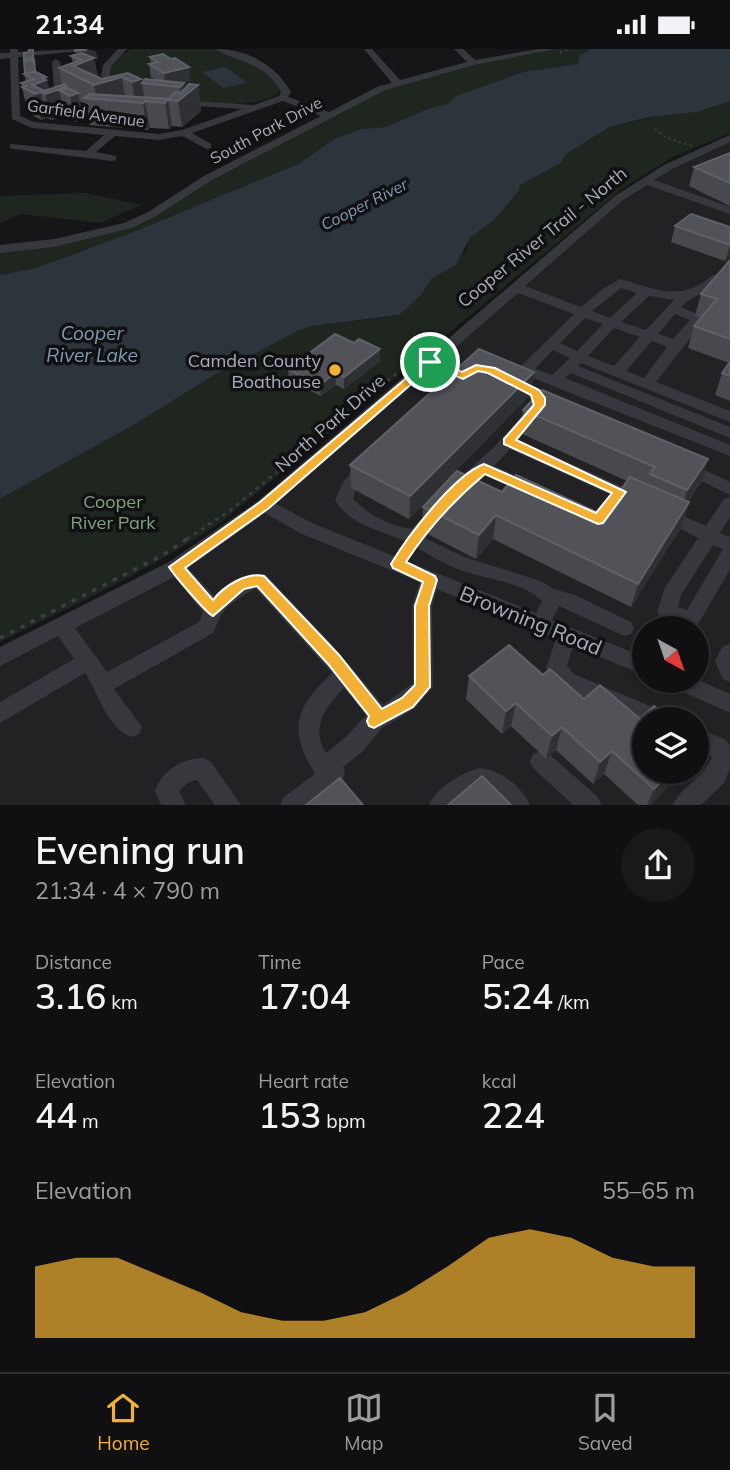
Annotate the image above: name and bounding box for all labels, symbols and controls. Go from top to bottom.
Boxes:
text: 21:34 [35,8,104,41]
street label: South Park Drive [207,92,325,168]
street label: Garfield Avenue [26,95,146,131]
street label: Cooper River Trail - North [453,162,631,312]
water label: Cooper River [317,173,412,234]
water label: Cooper River Lake [46,321,138,367]
pin [400,332,460,392]
icon: arrive [411,343,449,381]
place label: Camden County Boathouse [188,349,321,393]
marker: Camden County Boathouse [327,362,343,378]
street label: North Park Drive [270,369,390,477]
park label: Cooper River Park [70,490,156,534]
street label: Browning Road [456,580,606,660]
north arrow [632,616,709,693]
map controls [632,616,709,784]
button: layers [632,707,709,784]
text: Evening run [35,826,245,874]
button: share [621,828,695,902]
text: 21:34 · 4 × 790 m [35,876,220,905]
text: Distance [35,950,112,974]
text: Time [258,950,301,974]
text: Pace [482,950,525,974]
text: 3.16 [35,974,106,1018]
text: 17:04 [258,974,351,1018]
text: 5:24 [482,974,553,1018]
text: km [106,990,138,1014]
text: /km [553,990,590,1014]
text: Elevation [35,1069,115,1093]
text: Heart rate [258,1069,349,1093]
text: kcal [482,1069,516,1093]
text: 44 [35,1093,77,1137]
text: 153 [258,1093,321,1137]
text: 224 [482,1093,545,1137]
text: m [77,1109,99,1133]
text: bpm [321,1109,366,1133]
text: Elevation [35,1176,132,1205]
text: 55–65 m [602,1176,695,1205]
tab: Home [97,1389,150,1455]
tab: Map [344,1389,383,1455]
tab: Saved [578,1389,633,1455]

